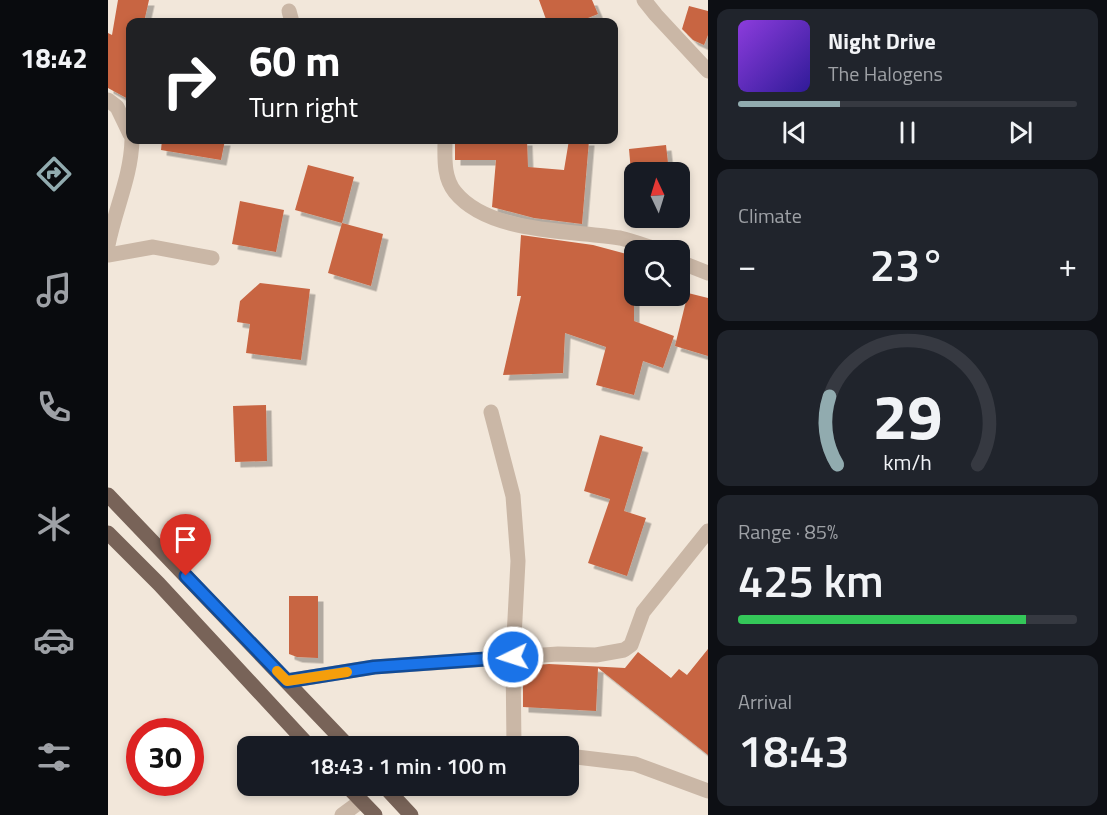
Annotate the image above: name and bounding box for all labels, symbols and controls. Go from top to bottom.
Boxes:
text: Night Drive [828,24,936,58]
text: 60 m [249,28,341,92]
text: 18:42 [20,37,88,78]
icon: right [150,42,228,120]
text: The Halogens [828,58,943,89]
text: Turn right [249,86,358,127]
icon: previous [778,116,811,149]
icon: pause [891,116,924,149]
icon: next [1004,116,1037,149]
icon: directions [33,153,75,195]
north arrow [624,162,690,228]
map controls [624,162,690,306]
text: Climate [738,200,802,231]
text: 23° [870,230,945,298]
button: search [624,240,690,306]
text: − [738,240,756,290]
text: + [1059,240,1077,290]
icon: music [33,269,75,311]
text: 29 [873,368,942,463]
icon: phone [33,386,75,428]
text: km/h [883,446,932,478]
icon: climate [33,503,75,545]
pin [160,514,211,576]
text: Range · 85% [738,516,838,547]
icon: arrive [169,523,202,556]
text: 425 km [738,546,884,614]
icon: car [33,619,75,661]
position arrow [481,625,545,689]
text: Arrival [738,686,792,717]
text: 18:43 [738,716,850,784]
speed limit sign: 30 [126,718,204,796]
icon: filters [33,736,75,778]
text: 18:43 · 1 min · 100 m [309,749,507,783]

